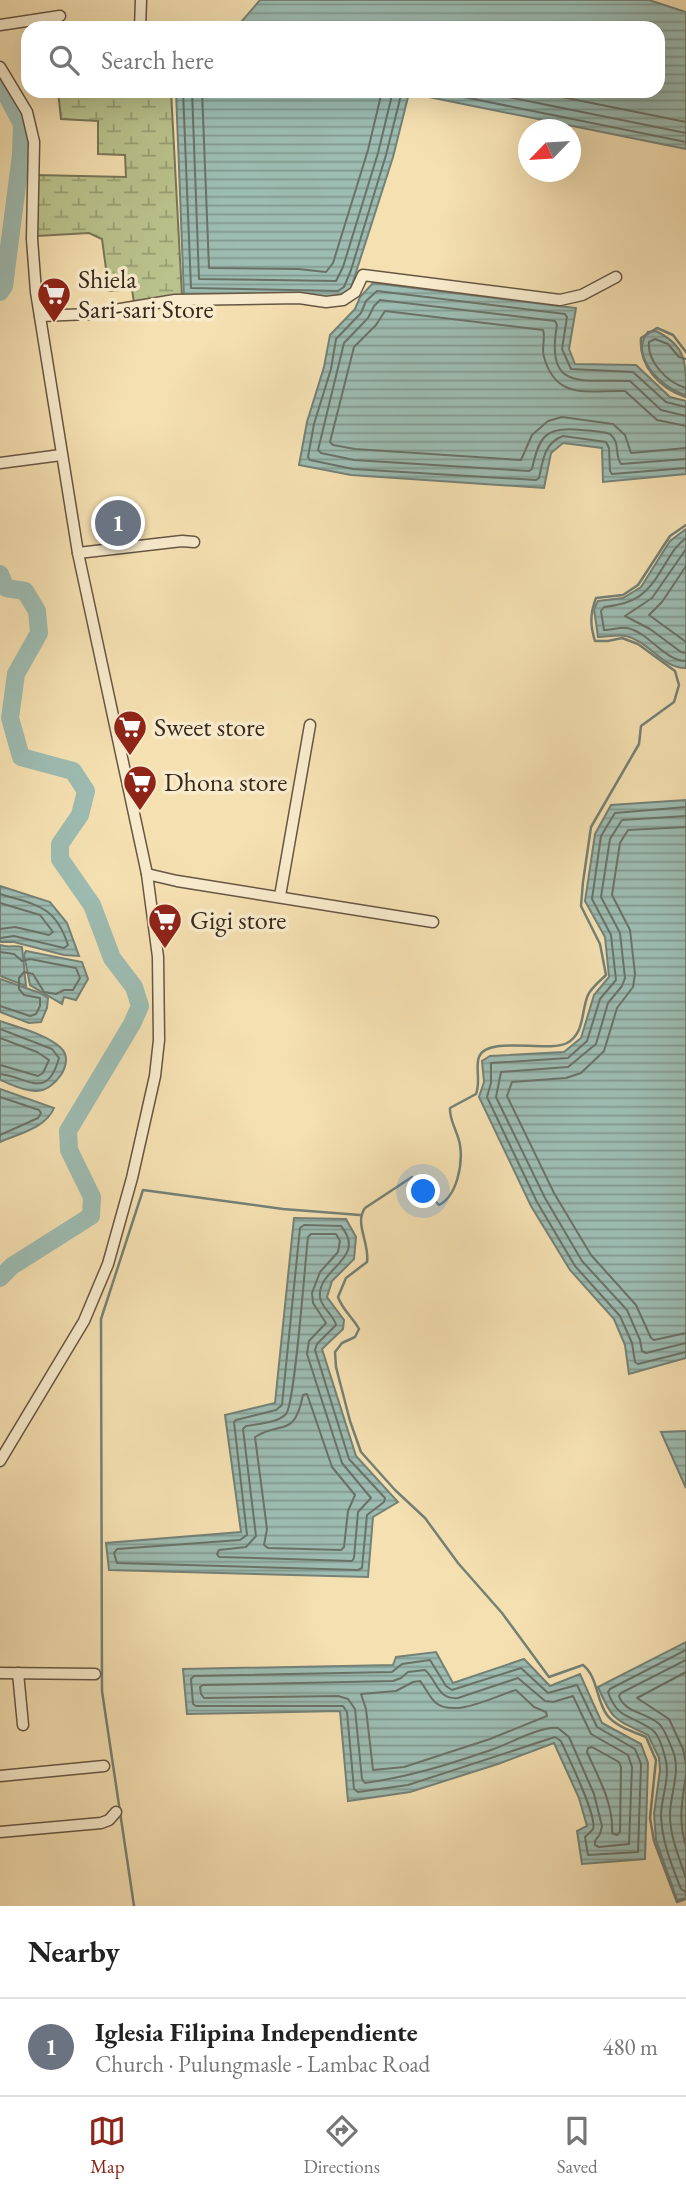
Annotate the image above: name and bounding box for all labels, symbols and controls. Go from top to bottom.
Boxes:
search box [21,21,665,98]
icon: search [45,41,83,79]
text: Search here [101,43,214,77]
north arrow [518,119,581,182]
place label: Shiela Sari-sari Store [78,262,214,326]
supermarket icon: Shiela Sari-sari Store [35,275,73,324]
pin: 1 [95,497,141,549]
supermarket icon: Sweet store [111,708,149,757]
place label: Sweet store [154,710,265,744]
supermarket icon: Dhona store [121,763,159,812]
place label: Dhona store [164,765,287,799]
supermarket icon: Gigi store [146,901,184,950]
place label: Gigi store [190,903,286,937]
your location [406,1174,440,1208]
text: Nearby [28,1932,120,1971]
text: Iglesia Filipina Independiente [95,2015,418,2049]
text: 1 [45,2032,57,2062]
text: 480 m [602,2032,658,2062]
text: Church · Pulungmasle - Lambac Road [95,2049,430,2079]
tab: Map [88,2112,126,2179]
tab: Directions [303,2112,380,2179]
tab: Saved [557,2112,598,2179]

